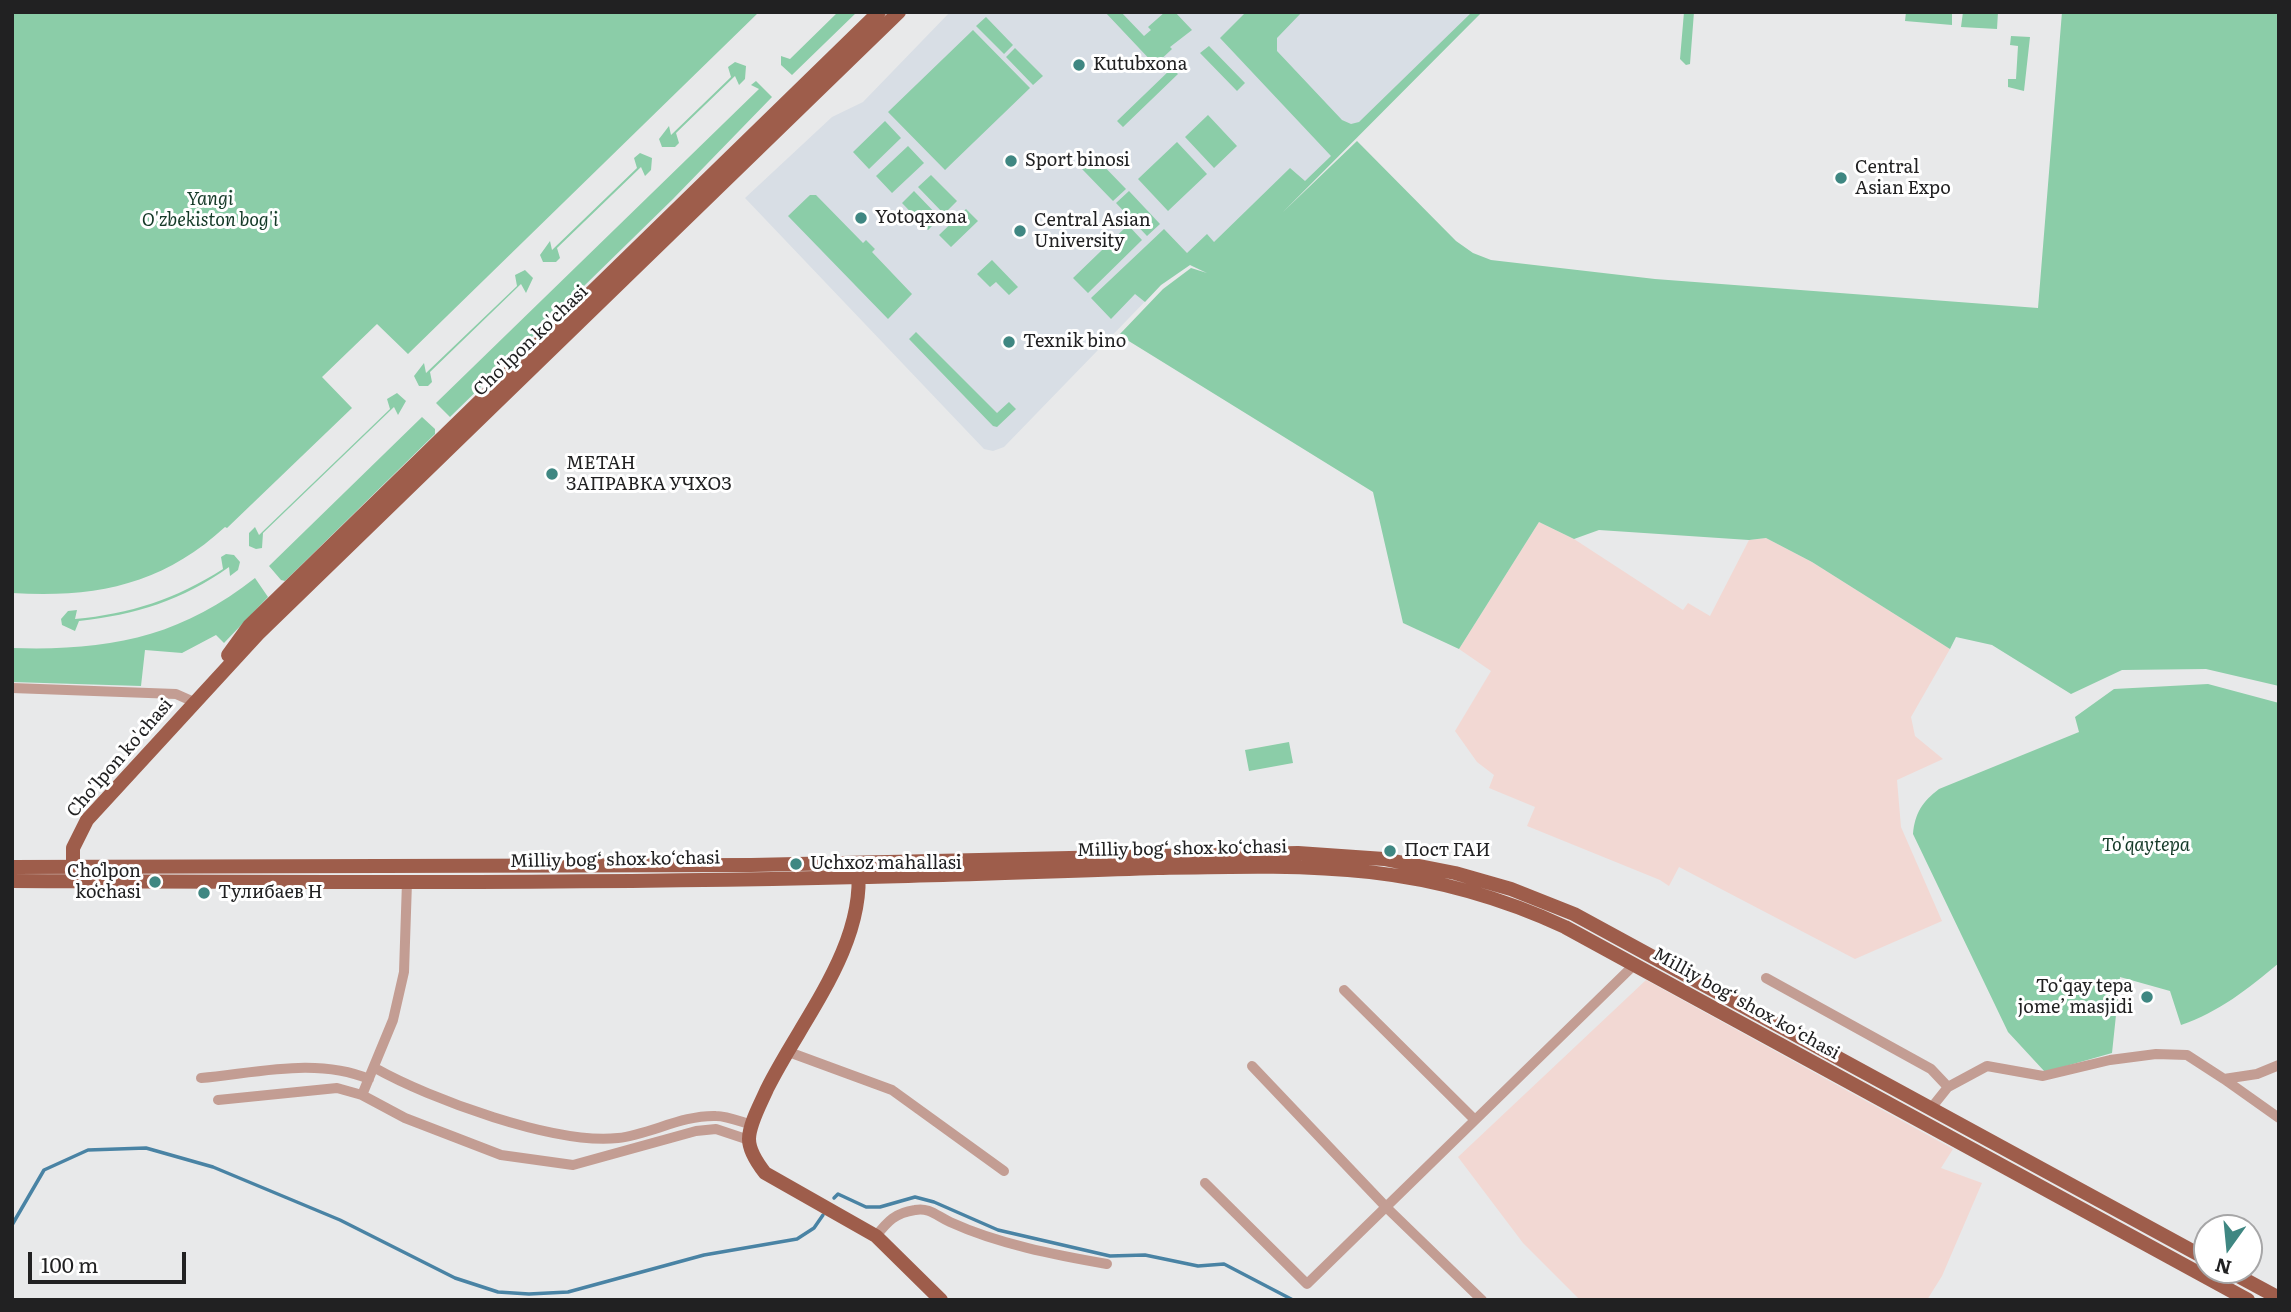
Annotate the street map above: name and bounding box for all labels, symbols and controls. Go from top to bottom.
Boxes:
place label: Kutubxona [1093,54,1187,76]
marker: Kutubxona [1071,57,1087,73]
place label: Sport binosi [1025,150,1130,172]
marker: Sport binosi [1003,153,1019,169]
place label: Central Asian Expo [1855,157,1951,200]
marker: Central Asian Expo [1833,170,1849,186]
park label: Yangi O'zbekiston bog'i [142,189,278,232]
place label: Yotoqxona [875,207,967,229]
marker: Yotoqxona [853,210,869,226]
place label: Central Asian University [1034,210,1151,252]
marker: Central Asian University [1012,223,1028,239]
street label: Cho'lpon ko'chasi [469,281,593,401]
place label: Texnik bino [1023,331,1126,353]
marker: Texnik bino [1001,334,1017,350]
place label: МЕТАН ЗАПРАВКА УЧХОЗ [566,453,732,496]
marker: МЕТАН ЗАПРАВКА УЧХОЗ [544,466,560,482]
street label: Cho'lpon ko'chasi [63,694,177,822]
park label: To'qaytepa [2102,835,2190,857]
street label: Milliy bog‘ shox ko‘chasi [1077,836,1287,862]
place label: Пост ГАИ [1404,840,1490,862]
marker: Пост ГАИ [1382,843,1398,859]
street label: Milliy bog‘ shox ko‘chasi [510,847,720,873]
place label: Uchxoz mahallasi [810,853,962,875]
marker: Uchxoz mahallasi [788,856,804,872]
place label: Choʻlpon koʻchasi [67,861,141,903]
marker: Choʻlpon koʻchasi [147,874,163,890]
place label: Тулибаев Н [218,882,323,904]
marker: Тулибаев Н [196,885,212,901]
street label: Milliy bog‘ shox ko‘chasi [1649,944,1843,1064]
place label: To‘qay tepa jome’ masjidi [2018,976,2133,1018]
marker: To‘qay tepa jome’ masjidi [2139,989,2155,1005]
north arrow [2193,1214,2263,1284]
scale bar [32,1238,189,1282]
text: 100 m [41,1248,98,1279]
text: N [2212,1252,2234,1283]

